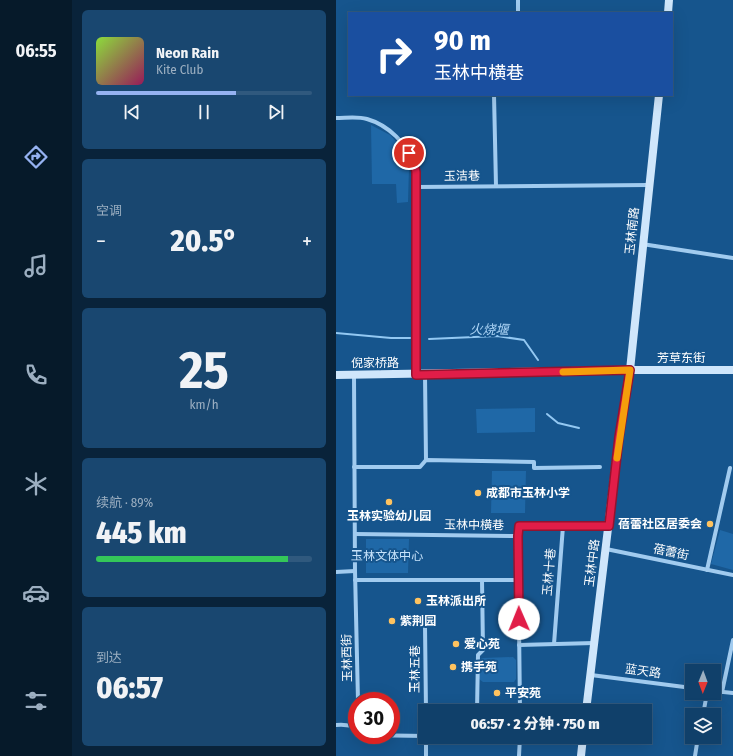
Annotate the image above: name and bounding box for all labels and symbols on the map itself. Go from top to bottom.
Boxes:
pin [392,136,426,170]
street label: 玉洁巷 [444,169,480,183]
street label: 玉林南路 [623,206,641,256]
water label: 火烧堰 [469,322,511,337]
street label: 芳草东街 [657,351,705,365]
street label: 倪家桥路 [351,356,399,370]
place label: 成都市玉林小学 [486,486,570,500]
marker: 成都市玉林小学 [473,488,483,498]
marker: 玉林实验幼儿园 [384,497,394,507]
place label: 玉林实验幼儿园 [347,509,431,523]
street label: 玉林中横巷 [444,517,504,533]
place label: 蓓蕾社区居委会 [618,517,702,531]
marker: 蓓蕾社区居委会 [705,519,715,529]
street label: 玉林中路 [582,538,602,588]
street label: 蓓蕾街 [652,541,690,563]
street label: 玉林十巷 [540,547,558,597]
park label: 玉林文体中心 [351,549,423,563]
place label: 玉林派出所 [426,594,486,608]
marker: 玉林派出所 [413,596,423,606]
position arrow [498,598,540,640]
place label: 紫荆园 [400,614,436,628]
marker: 紫荆园 [387,616,397,626]
street label: 玉林西街 [340,634,354,682]
place label: 爱心苑 [464,637,500,651]
marker: 爱心苑 [451,639,461,649]
street label: 玉林五巷 [408,645,422,693]
place label: 携手苑 [461,660,497,674]
marker: 携手苑 [448,662,458,672]
street label: 蓝天路 [624,662,662,680]
north arrow [685,664,721,700]
place label: 平安苑 [505,686,541,700]
marker: 平安苑 [492,688,502,698]
speed limit sign: 30 [348,692,400,744]

